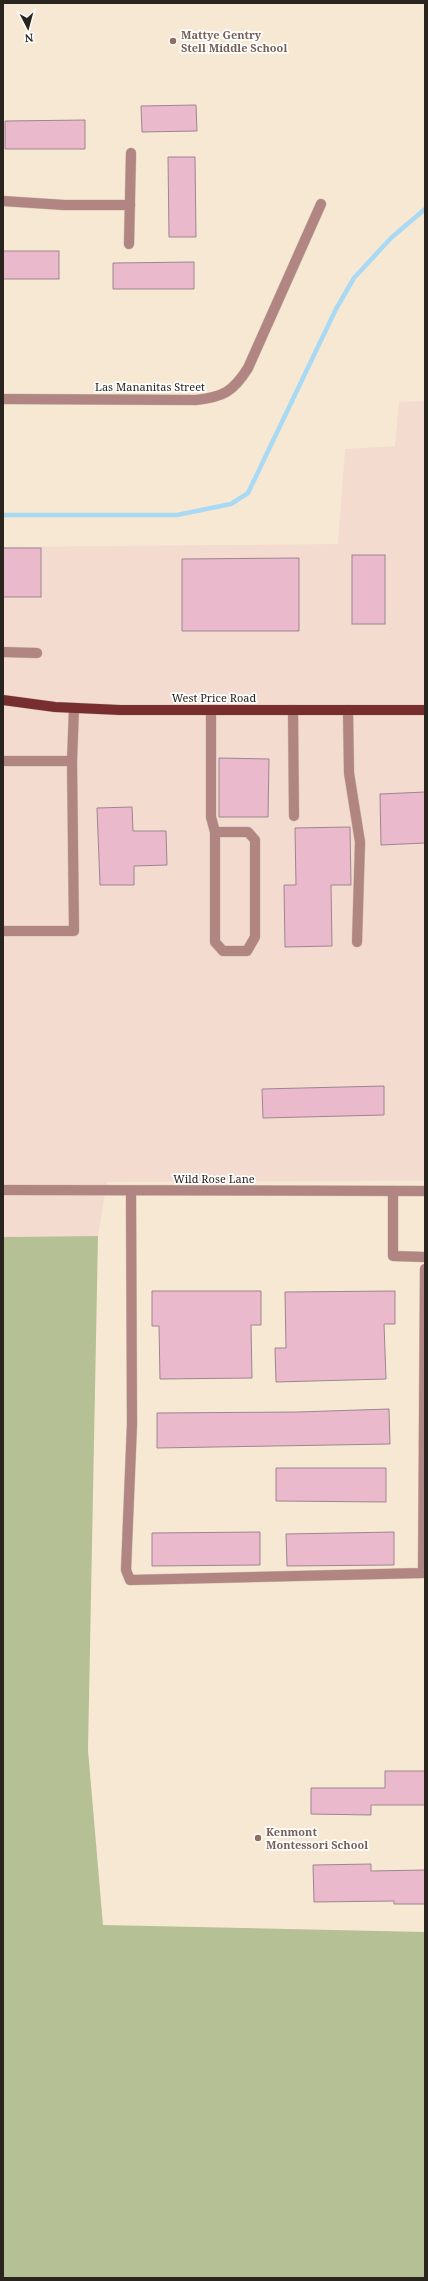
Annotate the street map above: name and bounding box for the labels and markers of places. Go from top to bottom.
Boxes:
place label: Mattye Gentry Stell Middle School [181,27,287,55]
marker: Mattye Gentry Stell Middle School [168,36,178,46]
place label: Kenmont Montessori School [266,1824,368,1852]
marker: Kenmont Montessori School [253,1833,263,1843]

